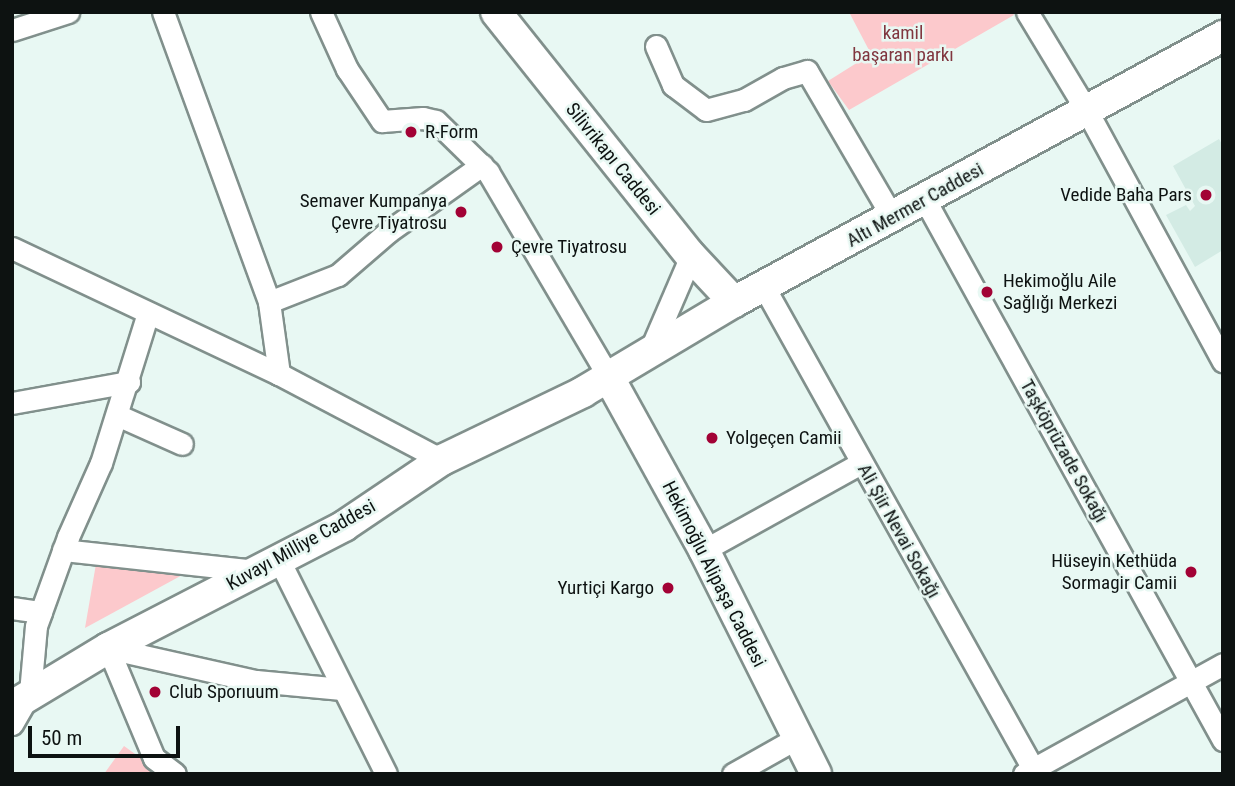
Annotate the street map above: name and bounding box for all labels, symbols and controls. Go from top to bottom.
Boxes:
park label: kamil başaran parkı [852,22,954,66]
street label: Silivrikapı Caddesi [561,98,665,220]
place label: R-Form [425,121,478,143]
marker: R-Form [403,124,419,140]
street label: Altı Mermer Caddesi [843,158,987,252]
place label: Vedide Baha Pars [1060,184,1192,206]
marker: Vedide Baha Pars [1198,187,1214,203]
place label: Semaver Kumpanya Çevre Tiyatrosu [300,190,447,234]
marker: Semaver Kumpanya Çevre Tiyatrosu [453,204,469,220]
place label: Çevre Tiyatrosu [511,236,627,258]
marker: Çevre Tiyatrosu [489,239,505,255]
place label: Hekimoğlu Aile Sağlığı Merkezi [1003,270,1117,314]
marker: Hekimoğlu Aile Sağlığı Merkezi [977,282,997,302]
street label: Taşköprüzade Sokağı [1015,375,1113,527]
place label: Yolgeçen Camii [726,427,842,449]
marker: Yolgeçen Camii [704,430,720,446]
street label: Ali Şiir Nevai Sokağı [853,460,945,602]
street label: Hekimoğlu Alipaşa Caddesi [657,477,771,671]
street label: Kuvayı Milliye Caddesi [223,495,379,595]
place label: Hüseyin Kethüda Sormagir Camii [1051,550,1177,594]
marker: Hüseyin Kethüda Sormagir Camii [1183,564,1199,580]
place label: Yurtiçi Kargo [557,577,654,599]
marker: Yurtiçi Kargo [660,580,676,596]
place label: Club Sporıuum [169,681,279,703]
marker: Club Sporıuum [147,684,163,700]
scale bar [32,712,184,756]
text: 50 m [41,726,82,750]

